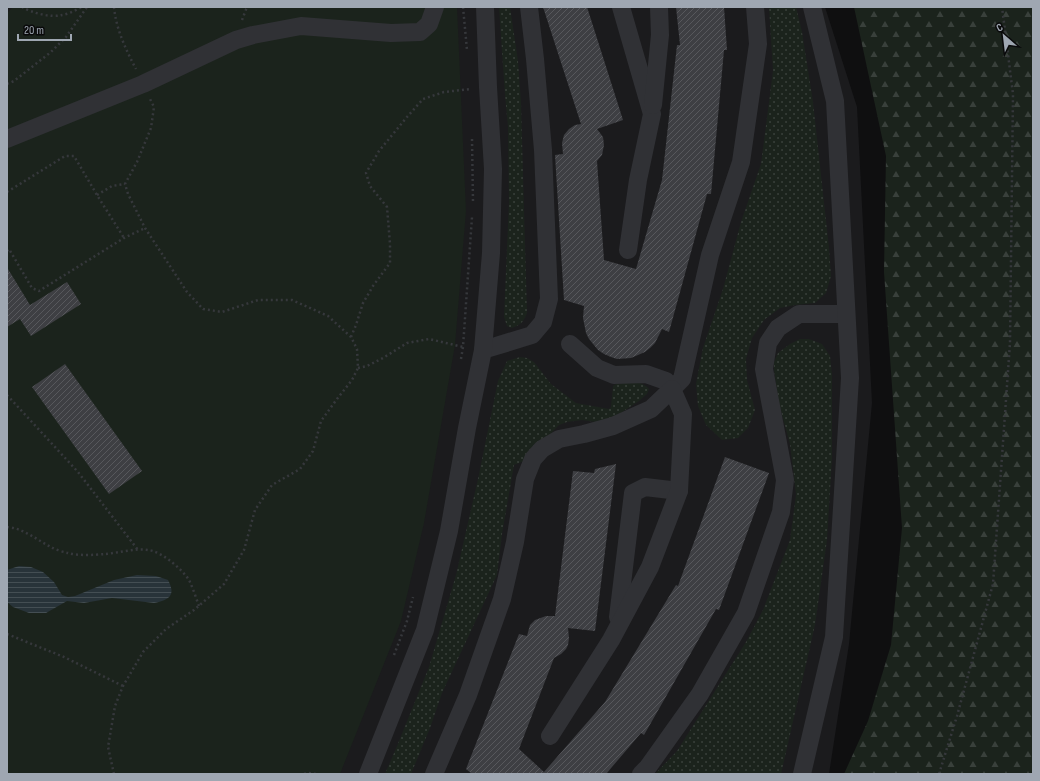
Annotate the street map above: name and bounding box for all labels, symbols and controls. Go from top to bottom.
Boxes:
scale bar [18,16,71,42]
north arrow [984,16,1024,56]
text: С [994,20,1005,35]
text: 20 m [24,23,44,38]

